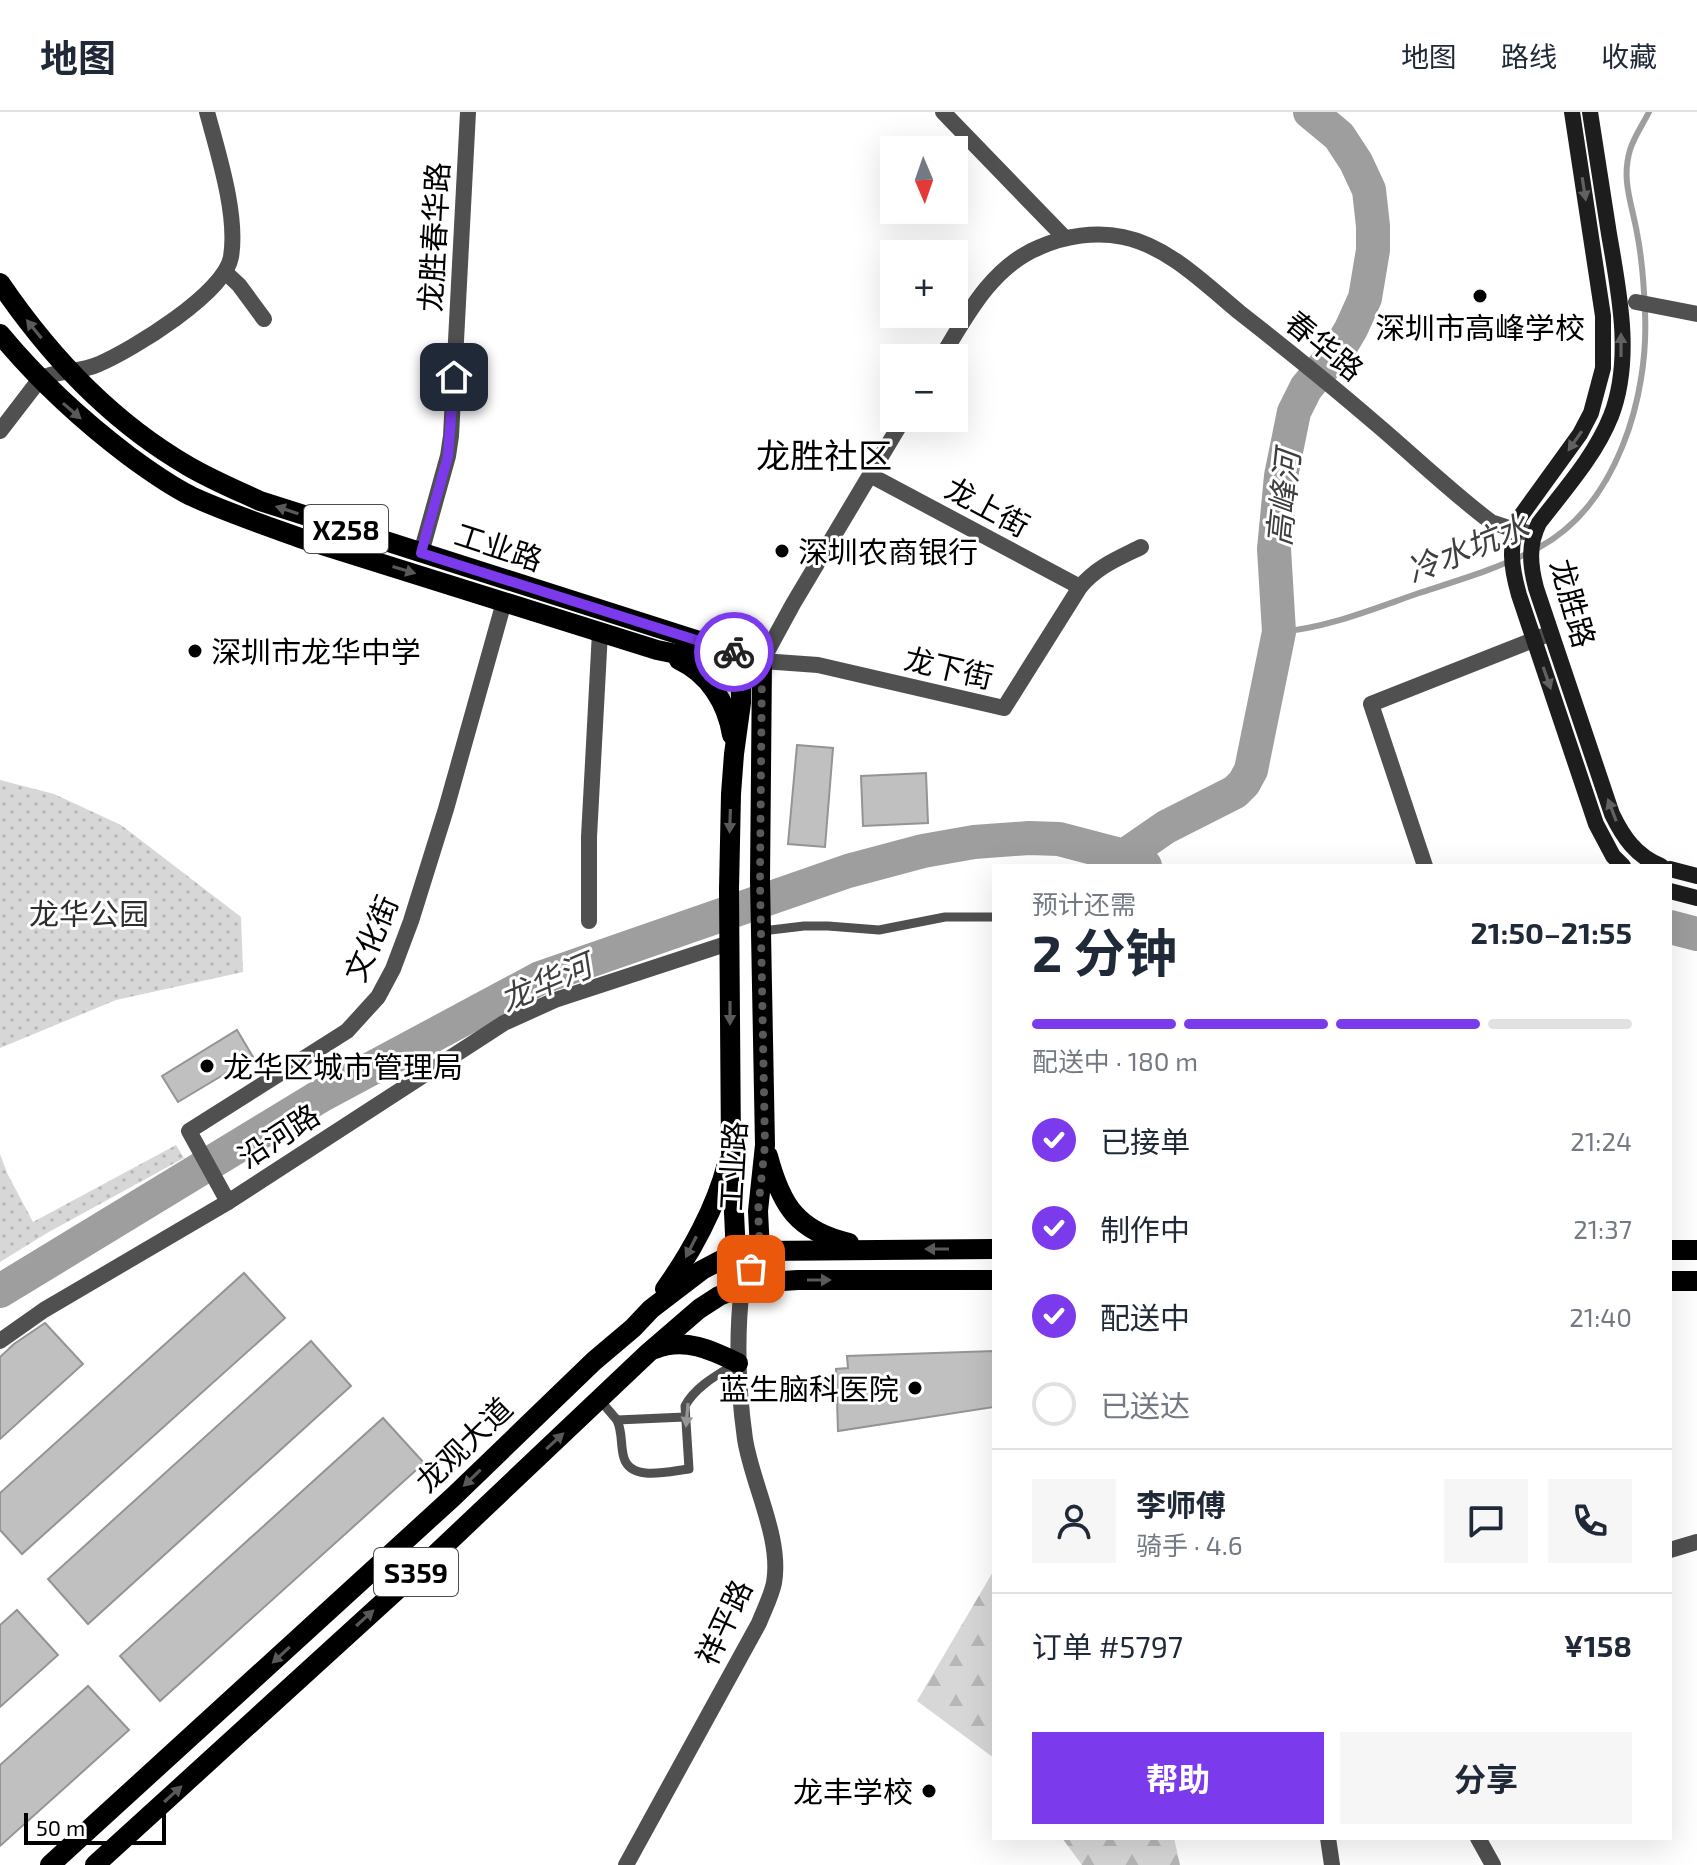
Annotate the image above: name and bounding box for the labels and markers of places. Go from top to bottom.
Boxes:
marker: 深圳市高峰学校 [1471,287,1489,305]
place label: 深圳市高峰学校 [1375,309,1585,345]
pin [420,343,488,411]
place label: 深圳农商银行 [798,533,978,569]
marker: 深圳农商银行 [773,542,791,560]
place label: 深圳市龙华中学 [211,633,421,669]
marker: 深圳市龙华中学 [186,642,204,660]
place label: 龙华区城市管理局 [223,1048,463,1084]
marker: 龙华区城市管理局 [198,1057,216,1075]
pin [717,1235,785,1303]
place label: 蓝生脑科医院 [719,1370,899,1406]
marker: 蓝生脑科医院 [906,1379,924,1397]
place label: 龙丰学校 [793,1773,913,1809]
marker: 龙丰学校 [920,1782,938,1800]

